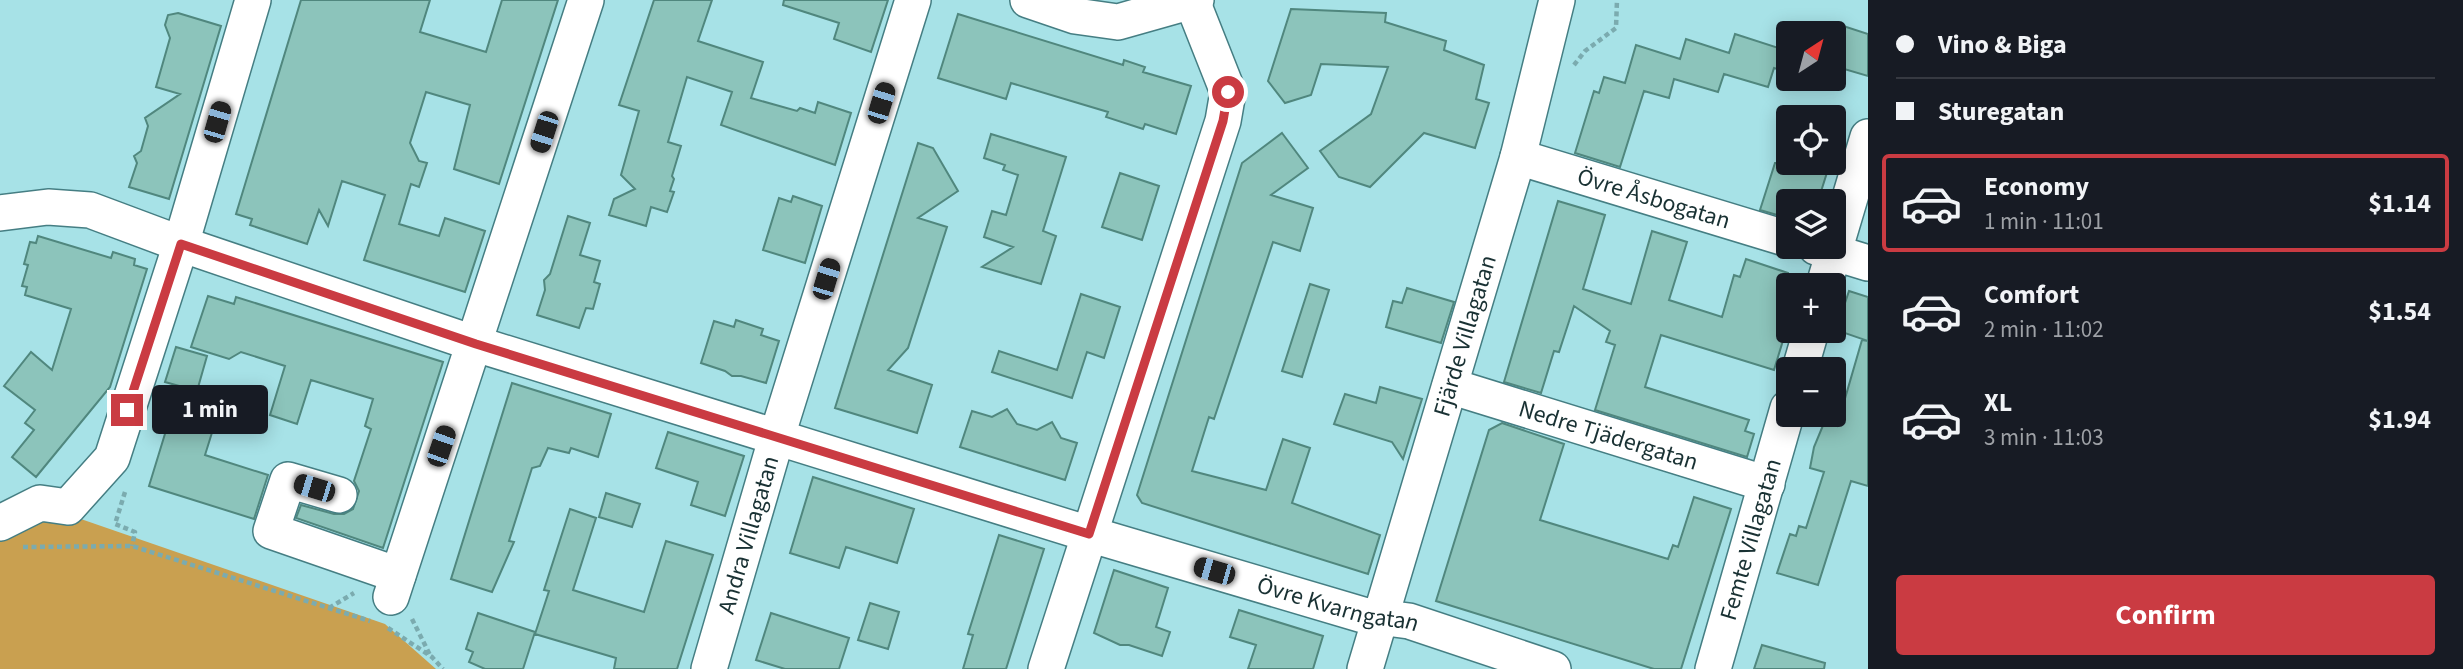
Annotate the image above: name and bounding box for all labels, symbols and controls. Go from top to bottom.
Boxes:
north arrow [1776,21,1846,91]
map controls [1776,21,1846,427]
text: Vino & Biga [1938,26,2067,63]
route start [1212,76,1244,108]
car [865,80,898,126]
text: Sturegatan [1938,93,2064,130]
car [202,99,233,145]
button: locate [1776,105,1846,175]
car [528,109,561,155]
street label: Övre Åsbogatan [1573,159,1735,238]
text: Economy [1984,168,2089,205]
icon: car [1900,172,1963,235]
text: $1.14 [2368,185,2431,222]
button: layers [1776,189,1846,259]
text: 1 min · 11:01 [1984,205,2104,238]
street label: Fjärde Villagatan [1424,251,1506,421]
car [810,256,843,302]
button: + [1776,273,1846,343]
text: Comfort [1984,276,2079,313]
icon: car [1900,280,1963,343]
text: $1.54 [2368,293,2431,330]
text: 2 min · 11:02 [1984,313,2104,346]
button: − [1776,357,1846,427]
text: XL [1984,384,2012,421]
callout: 1 min [152,386,267,434]
icon: car [1900,388,1963,451]
street label: Nedre Tjädergatan [1514,391,1703,480]
text: 1 min [182,393,238,426]
route end [111,394,143,426]
text: $1.94 [2368,401,2431,438]
text: 3 min · 11:03 [1984,421,2104,454]
car [425,423,458,469]
street label: Andra Villagatan [709,452,788,618]
street label: Femte Villagatan [1711,454,1791,624]
car [291,472,338,504]
car [1191,555,1238,587]
street label: Övre Kvarngatan [1253,568,1424,641]
button: Confirm [1896,575,2435,655]

